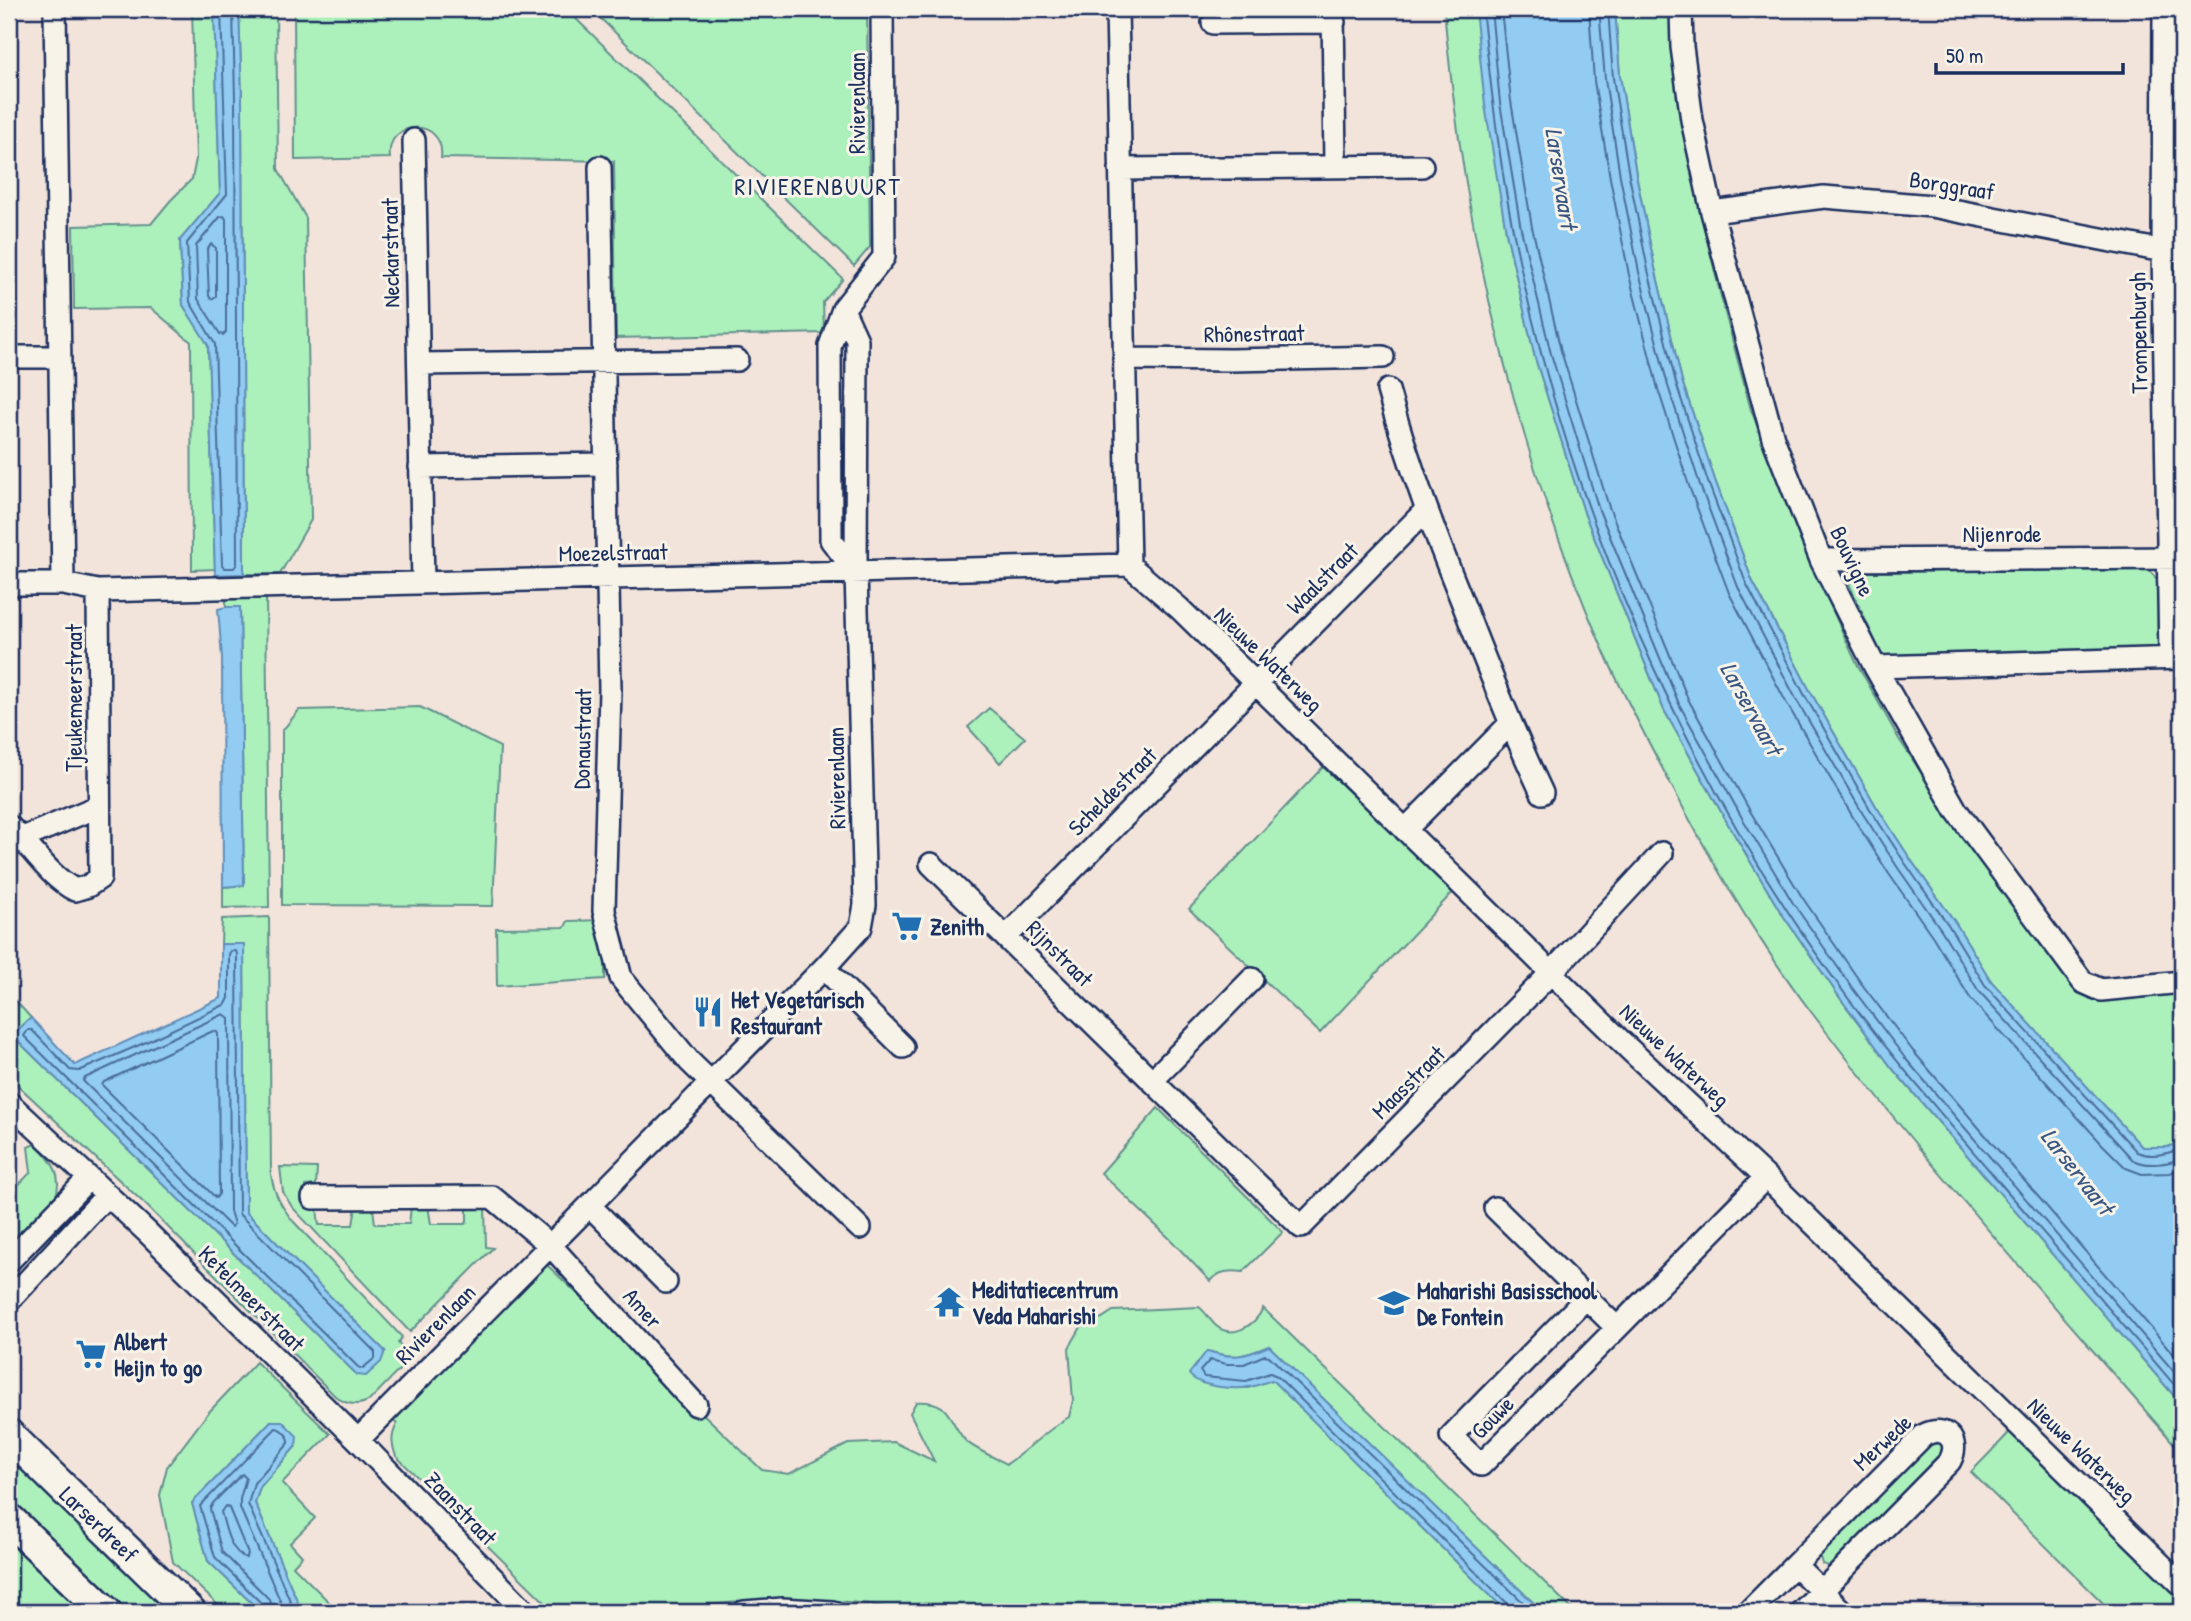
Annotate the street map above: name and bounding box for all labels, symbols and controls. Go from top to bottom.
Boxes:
scale bar [1936,32,2123,76]
text: 50 m [1946,41,1983,70]
street label: Rivierenlaan [841,52,872,154]
water label: Larservaart [1538,125,1586,234]
street label: Borggraaf [1907,163,1997,207]
district label: RIVIERENBUURT [734,170,902,202]
street label: Neckarstraat [374,197,406,308]
street label: Trompenburgh [2121,272,2155,394]
street label: Rhônestraat [1203,317,1306,349]
street label: Nijenrode [1963,518,2041,549]
street label: Bouvigne [1823,521,1883,601]
street label: Waalstraat [1279,534,1366,621]
street label: Moezelstraat [558,536,669,568]
street label: Nieuwe Waterweg [1208,599,1330,719]
street label: Tjeukemeerstraat [58,623,89,772]
water label: Larservaart [1713,656,1792,763]
street label: Donaustraat [566,687,598,789]
street label: Rivierenlaan [820,727,852,829]
street label: Scheldestraat [1061,739,1164,842]
supermarket icon: Zenith [890,909,924,943]
place label: Zenith [930,911,984,942]
street label: Rijnstraat [1020,913,1101,994]
place label: Het Vegetarisch Restaurant [731,984,864,1041]
restaurant icon: Het Vegetarisch Restaurant [691,995,725,1029]
street label: Nieuwe Waterweg [1613,996,1737,1114]
street label: Maasstraat [1364,1038,1452,1126]
water label: Larservaart [2034,1121,2124,1224]
street label: Ketelmeerstraat [192,1238,313,1359]
place label: Meditatiecentrum Veda Maharishi [972,1274,1119,1331]
place label: Maharishi Basisschool De Fontein [1417,1275,1598,1332]
street label: Rivierenlaan [388,1277,482,1371]
street label: Amer [616,1281,670,1335]
temple icon: Meditatiecentrum Veda Maharishi [932,1285,966,1319]
school or university icon: Maharishi Basisschool De Fontein [1377,1286,1411,1320]
place label: Albert Heijn to go [114,1326,203,1384]
supermarket icon: Albert Heijn to go [74,1337,108,1371]
street label: Gouwe [1464,1389,1520,1445]
street label: Nieuwe Waterweg [2021,1390,2143,1510]
street label: Merwede [1846,1407,1918,1477]
street label: Zaanstraat [418,1464,505,1553]
street label: Larserdreef [53,1479,145,1570]

